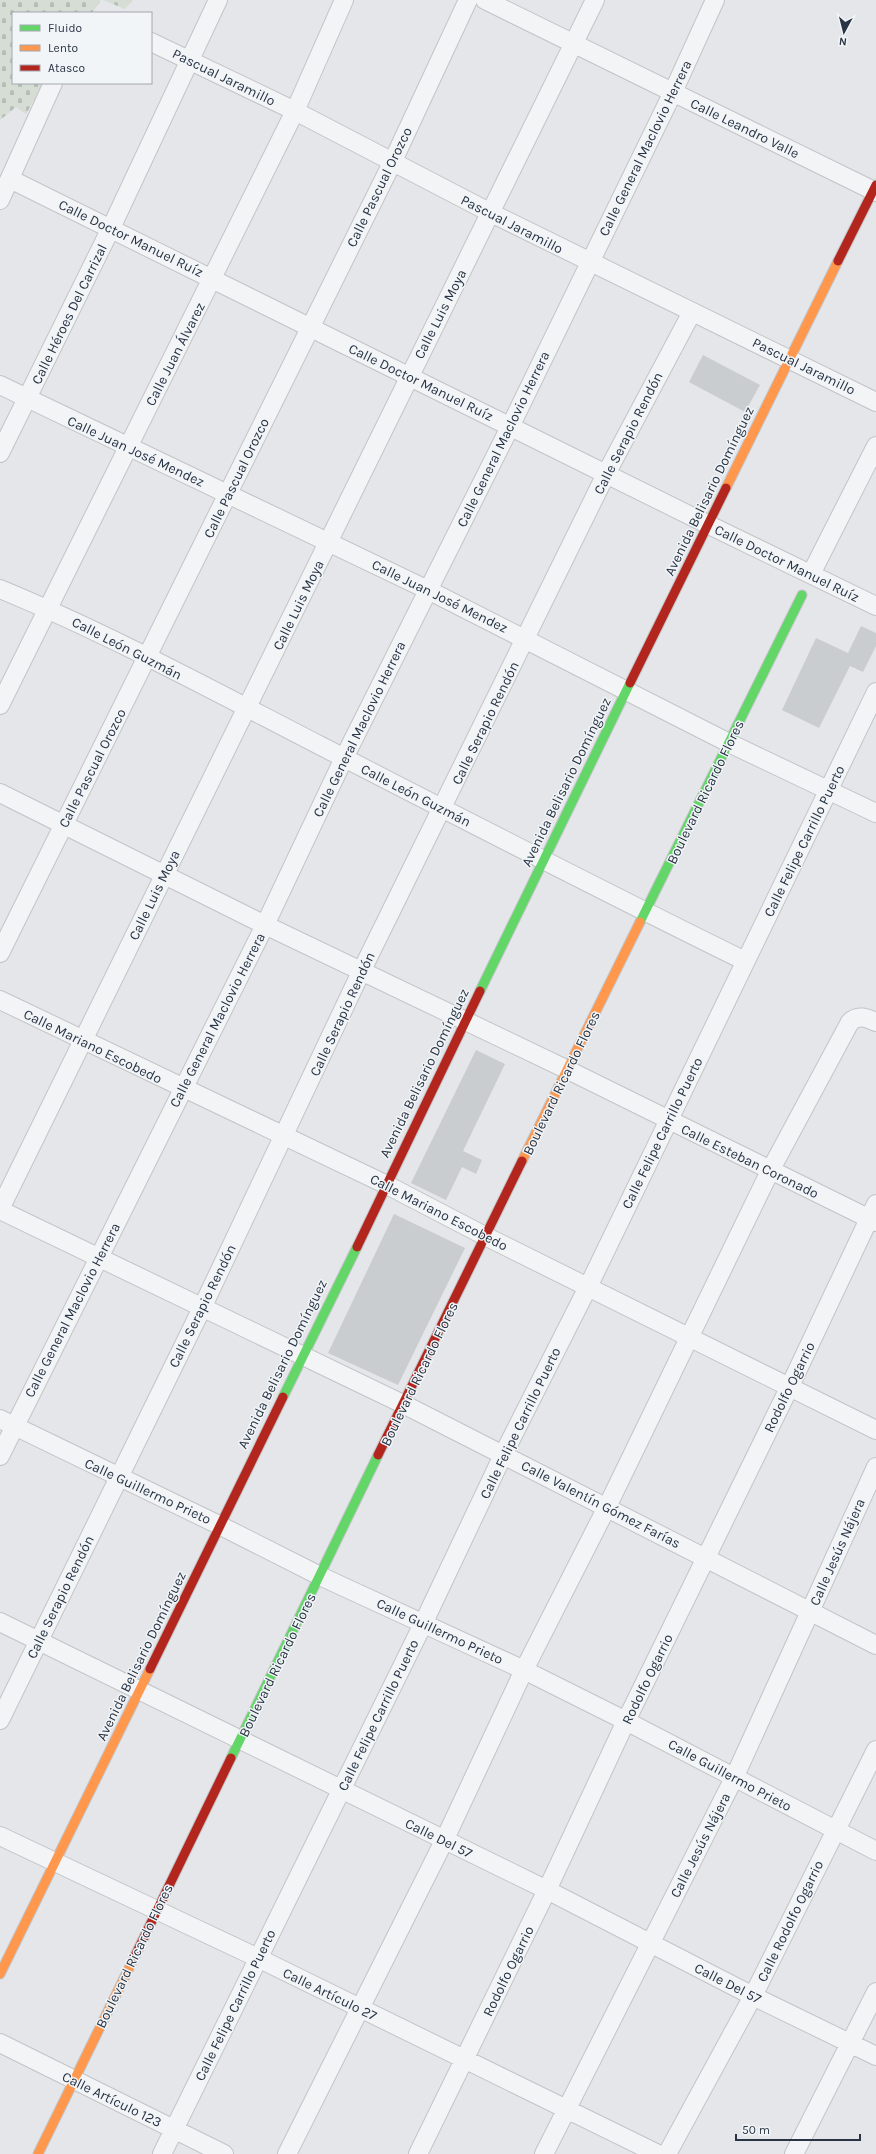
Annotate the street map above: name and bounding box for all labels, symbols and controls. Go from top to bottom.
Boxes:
legend [12,12,152,84]
north arrow [824,12,864,52]
text: Fluido [48,21,82,35]
text: N [838,34,848,48]
text: Lento [48,41,78,55]
street label: Pascual Jaramillo [170,45,278,110]
street label: Calle General Maclovio Herrera [595,57,696,239]
text: Atasco [48,61,85,75]
street label: Calle Leandro Valle [688,95,802,162]
street label: Calle Pascual Orozco [343,124,416,250]
street label: Pascual Jaramillo [458,191,566,258]
street label: Calle Doctor Manuel Ruíz [56,196,206,281]
street label: Calle Héroes Del Carrizal [28,241,111,387]
street label: Calle Luis Moya [411,267,470,362]
street label: Calle Juan Álvarez [141,299,209,409]
street label: Pascual Jaramillo [750,334,858,399]
street label: Calle Doctor Manuel Ruíz [346,340,496,425]
street label: Calle General Maclovio Herrera [453,348,554,530]
street label: Calle Serapio Rendón [590,369,667,497]
street label: Avenida Belisario Domínguez [661,404,758,579]
street label: Calle Juan José Mendez [65,412,207,491]
street label: Calle Pascual Orozco [200,415,273,541]
street label: Calle Doctor Manuel Ruíz [712,521,862,606]
street label: Calle Juan José Mendez [369,556,510,637]
street label: Calle Luis Moya [269,557,328,653]
street label: Calle León Guzmán [69,613,185,684]
street label: Calle General Maclovio Herrera [309,638,410,820]
street label: Calle Serapio Rendón [448,659,523,788]
street label: Avenida Belisario Domínguez [518,695,615,870]
street label: Calle Pascual Orozco [55,706,130,831]
street label: Boulevard Ricardo Flores [663,718,748,867]
street label: Calle León Guzmán [358,760,474,831]
street label: Calle Felipe Carrillo Puerto [760,763,849,920]
street label: Calle Luis Moya [125,847,184,943]
street label: Calle General Maclovio Herrera [166,930,269,1110]
street label: Calle Serapio Rendón [306,949,379,1079]
street label: Avenida Belisario Domínguez [376,986,473,1161]
street label: Calle Mariano Escobedo [21,1005,165,1087]
street label: Boulevard Ricardo Flores [519,1009,604,1158]
street label: Calle Felipe Carrillo Puerto [618,1055,707,1212]
street label: Calle Esteban Coronado [678,1121,821,1202]
street label: Calle Mariano Escobedo [367,1170,510,1255]
street label: Calle General Maclovio Herrera [21,1220,124,1400]
street label: Calle Serapio Rendón [165,1242,240,1371]
street label: Avenida Belisario Domínguez [234,1277,331,1452]
street label: Boulevard Ricardo Flores [377,1300,462,1449]
street label: Rodolfo Ogarrio [760,1339,819,1435]
street label: Calle Felipe Carrillo Puerto [476,1345,565,1502]
street label: Calle Guillermo Prieto [82,1455,214,1528]
street label: Calle Valentín Gómez Farías [518,1457,683,1552]
street label: Calle Jesús Nájera [806,1496,869,1608]
street label: Calle Serapio Rendón [23,1533,98,1662]
street label: Avenida Belisario Domínguez [93,1569,190,1744]
street label: Boulevard Ricardo Flores [235,1591,320,1740]
street label: Calle Guillermo Prieto [374,1595,506,1668]
street label: Rodolfo Ogarrio [618,1631,677,1727]
street label: Calle Felipe Carrillo Puerto [334,1637,423,1794]
street label: Calle Guillermo Prieto [665,1736,794,1815]
street label: Calle Jesús Nájera [667,1790,734,1901]
street label: Calle Del 57 [402,1815,476,1862]
street label: Calle Rodolfo Ogarrio [754,1858,827,1985]
street label: Boulevard Ricardo Flores [92,1882,177,2031]
street label: Rodolfo Ogarrio [479,1923,538,2019]
street label: Calle Felipe Carrillo Puerto [191,1927,280,2084]
street label: Calle Del 57 [691,1959,764,2008]
street label: Calle Artículo 27 [280,1964,380,2025]
street label: Calle Artículo 123 [59,2068,164,2131]
scale bar [736,2116,860,2142]
text: 50 m [742,2123,770,2137]

